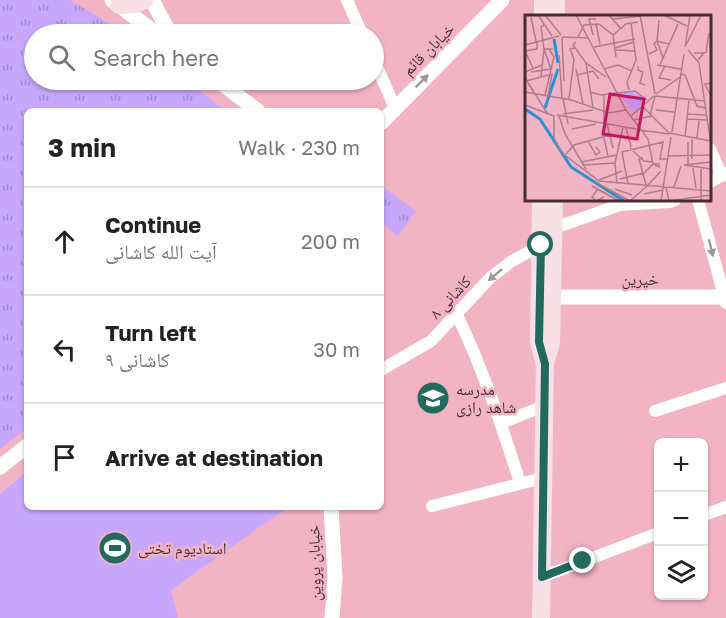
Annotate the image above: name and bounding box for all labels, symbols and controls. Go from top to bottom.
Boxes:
inset map [525,15,711,201]
street label: خیابان قائم [398,19,459,80]
search box [24,24,384,90]
icon: search [45,41,78,74]
text: Search here [93,44,219,71]
one-way arrow [414,74,428,88]
text: 3 min [48,132,116,163]
text: Walk · 230 m [238,135,360,159]
text: Continue [105,211,201,238]
icon: ahead [48,225,81,258]
text: 200 m [301,229,360,253]
route start [527,231,553,257]
text: آیت الله کاشانی [105,239,217,263]
one-way arrow [706,239,716,258]
one-way arrow [488,268,503,281]
street label: خیرین [621,269,659,290]
street label: کاشانی ۸ [425,271,476,323]
text: Turn left [105,319,196,346]
icon: left [48,333,81,366]
text: 30 m [313,337,360,361]
text: کاشانی ۹ [105,347,170,371]
place label: مدرسه شاهد رازی [456,379,516,418]
school or university icon: مدرسه شاهد رازی [415,380,451,416]
map controls [654,438,708,600]
button: + [654,438,708,492]
icon: arrive [48,441,81,474]
text: Arrive at destination [105,444,323,471]
button: − [654,492,708,546]
street label: خیابان پروین [303,525,326,601]
sports icon: استادیوم تختی [97,530,133,566]
place label: استادیوم تختی [138,538,226,559]
button: layers [654,546,708,600]
route end [569,547,595,573]

